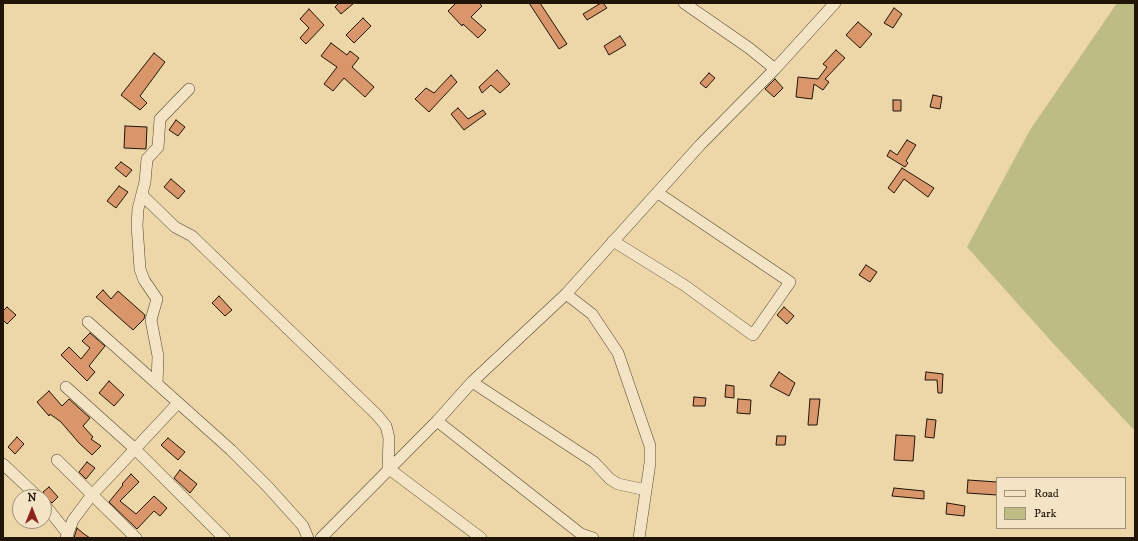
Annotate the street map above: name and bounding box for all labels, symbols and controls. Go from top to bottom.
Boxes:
legend [996,477,1126,529]
text: Road [1034,486,1059,501]
north arrow [12,489,52,529]
text: N [27,491,37,505]
text: Park [1034,506,1056,521]

